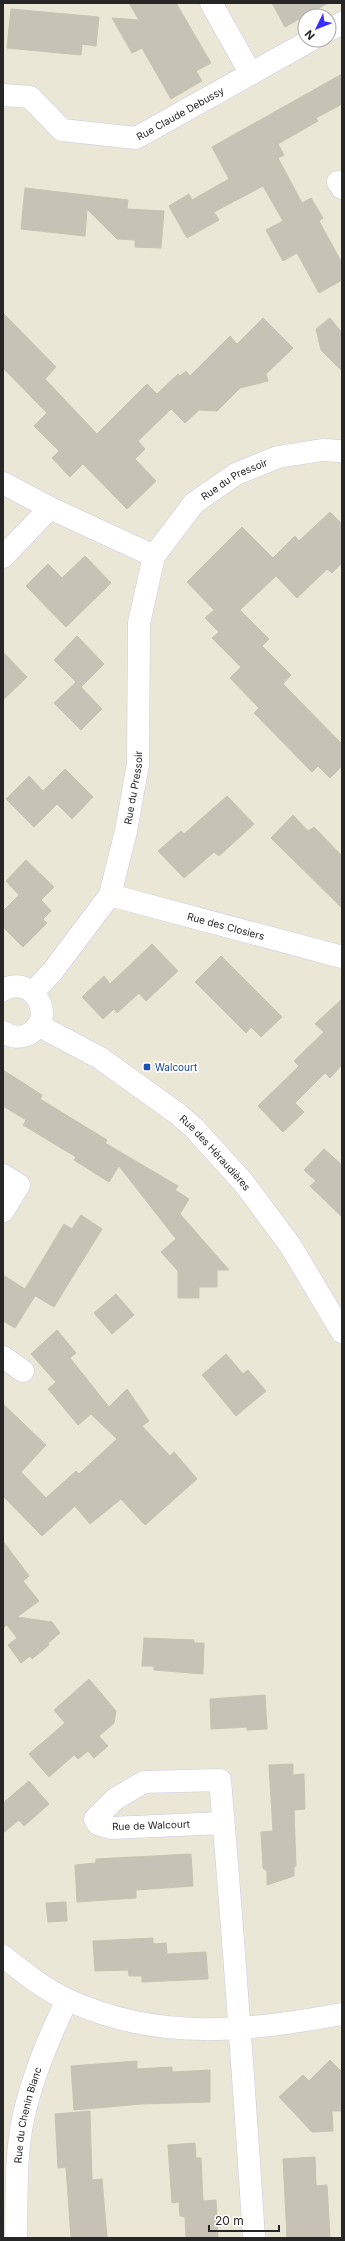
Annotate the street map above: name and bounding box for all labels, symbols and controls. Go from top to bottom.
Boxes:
north arrow [297,8,337,48]
text: N [302,27,318,43]
street label: Rue Claude Debussy [134,84,226,143]
street label: Rue du Pressoir [199,456,269,502]
street label: Rue du Pressoir [121,751,144,825]
street label: Rue des Closiers [186,910,266,942]
place label: Walcourt [155,1061,198,1073]
marker: Walcourt [142,1062,152,1072]
street label: Rue des Héraudières [177,1112,253,1193]
street label: Rue de Walcourt [112,1818,191,1832]
street label: Rue du Chenin Blanc [12,2065,44,2164]
scale bar [209,2207,279,2233]
text: 20 m [215,2213,244,2228]

